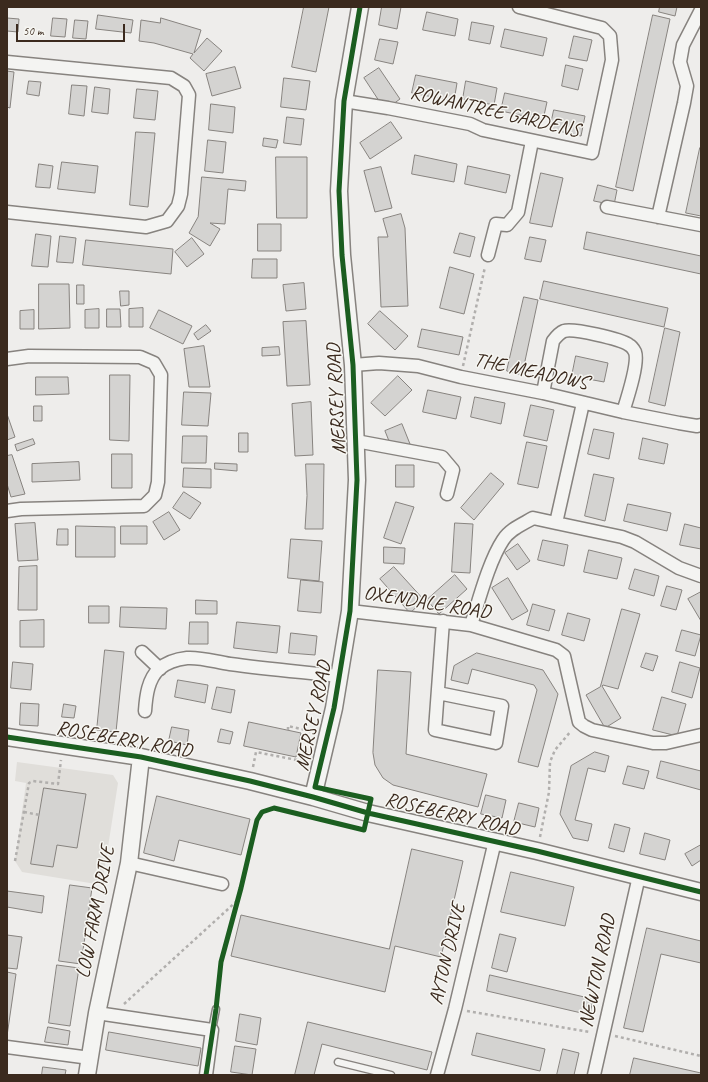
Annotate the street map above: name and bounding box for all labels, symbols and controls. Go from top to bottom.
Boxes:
scale bar [18,16,127,42]
text: 50 m [23,23,43,39]
street label: ROWANTREE GARDENS [408,81,582,143]
street label: MERSEY ROAD [322,343,352,455]
street label: THE MEADOWS [472,348,590,396]
street label: OXENDALE ROAD [362,581,492,625]
street label: MERSEY ROAD [291,659,337,773]
street label: ROSEBERRY ROAD [54,716,194,764]
street label: ROSEBERRY ROAD [383,788,521,842]
street label: LOW FARM DRIVE [71,844,121,980]
street label: AYTON DRIVE [425,901,471,1007]
street label: NEWTON ROAD [574,913,622,1029]

